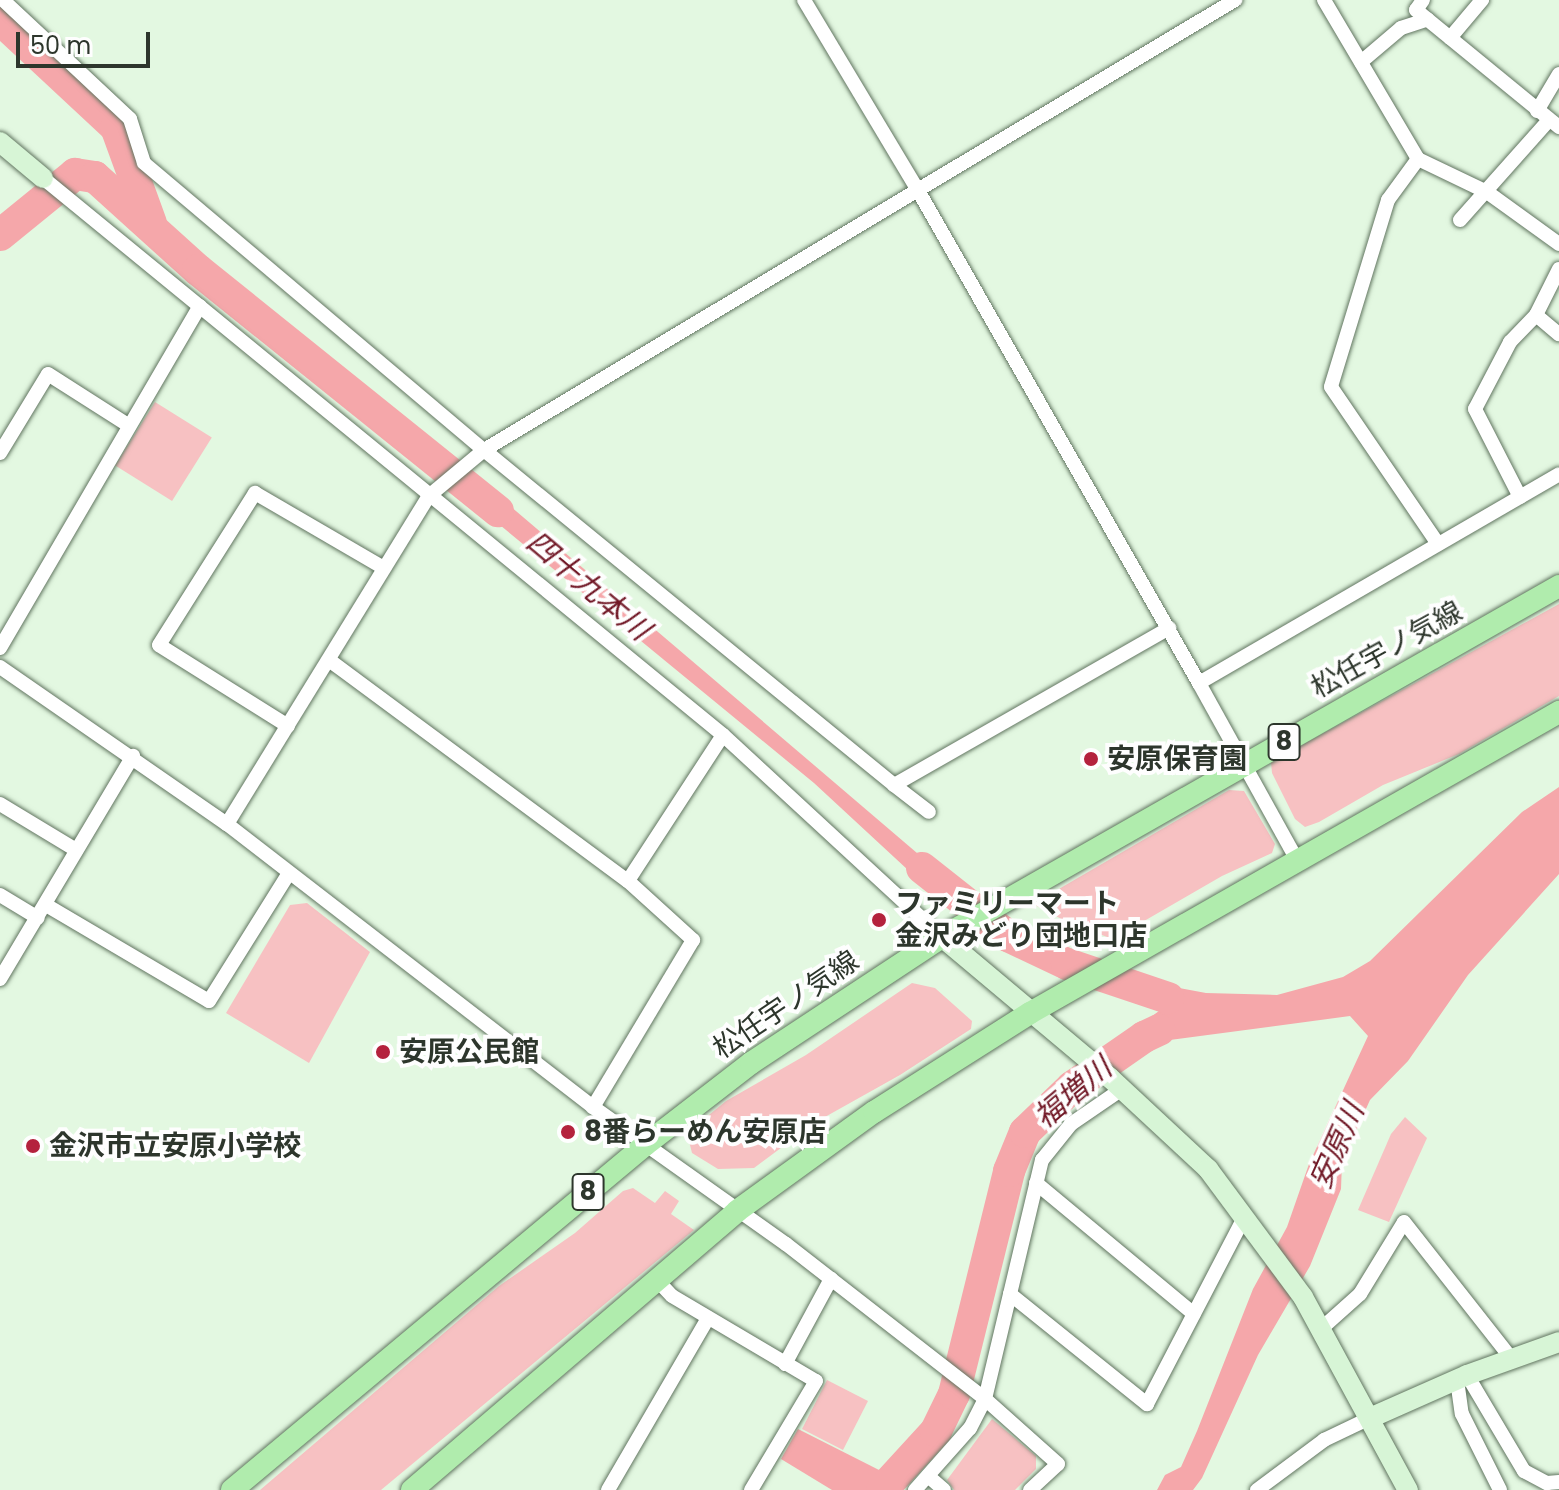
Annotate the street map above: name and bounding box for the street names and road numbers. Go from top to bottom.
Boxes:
street label: 松任宇ノ気線 [1305,595,1469,705]
road number: 8 [1266,720,1302,764]
street label: 松任宇ノ気線 [707,944,865,1066]
road number: 8 [570,1170,606,1214]

